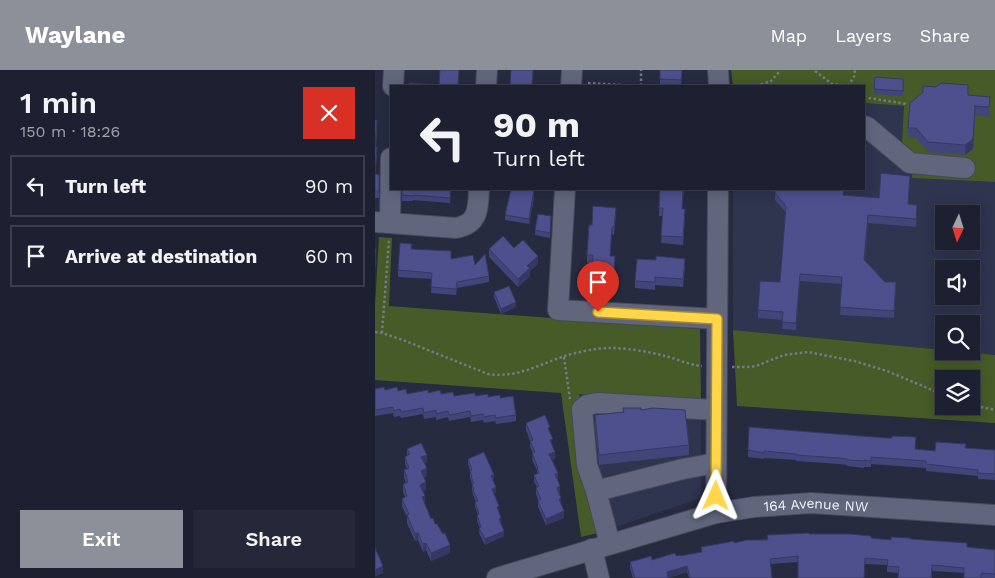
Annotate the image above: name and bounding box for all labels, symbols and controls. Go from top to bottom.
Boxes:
text: Waylane [25,21,125,49]
text: Map [770,25,807,46]
text: Layers [835,25,892,46]
text: Share [920,25,970,46]
text: 1 min [20,85,97,120]
button: close [303,87,355,139]
text: 90 m [493,104,580,146]
icon: left [410,105,475,170]
text: 150 m · 18:26 [20,122,120,141]
text: Turn left [493,146,585,171]
icon: left [22,172,50,200]
text: Turn left [65,175,146,198]
text: 90 m [305,175,353,198]
north arrow [935,205,980,250]
map controls [935,205,980,415]
icon: arrive [22,242,50,270]
text: Arrive at destination [65,245,257,268]
text: 60 m [305,245,353,268]
button: sound [935,260,980,305]
pin [577,261,619,312]
icon: arrive [584,268,612,296]
button: search [935,315,980,360]
button: layers [935,370,980,415]
position arrow [689,469,741,521]
street label: 164 Avenue NW [763,495,869,515]
button: Exit [20,510,183,568]
button: Share [193,510,355,568]

